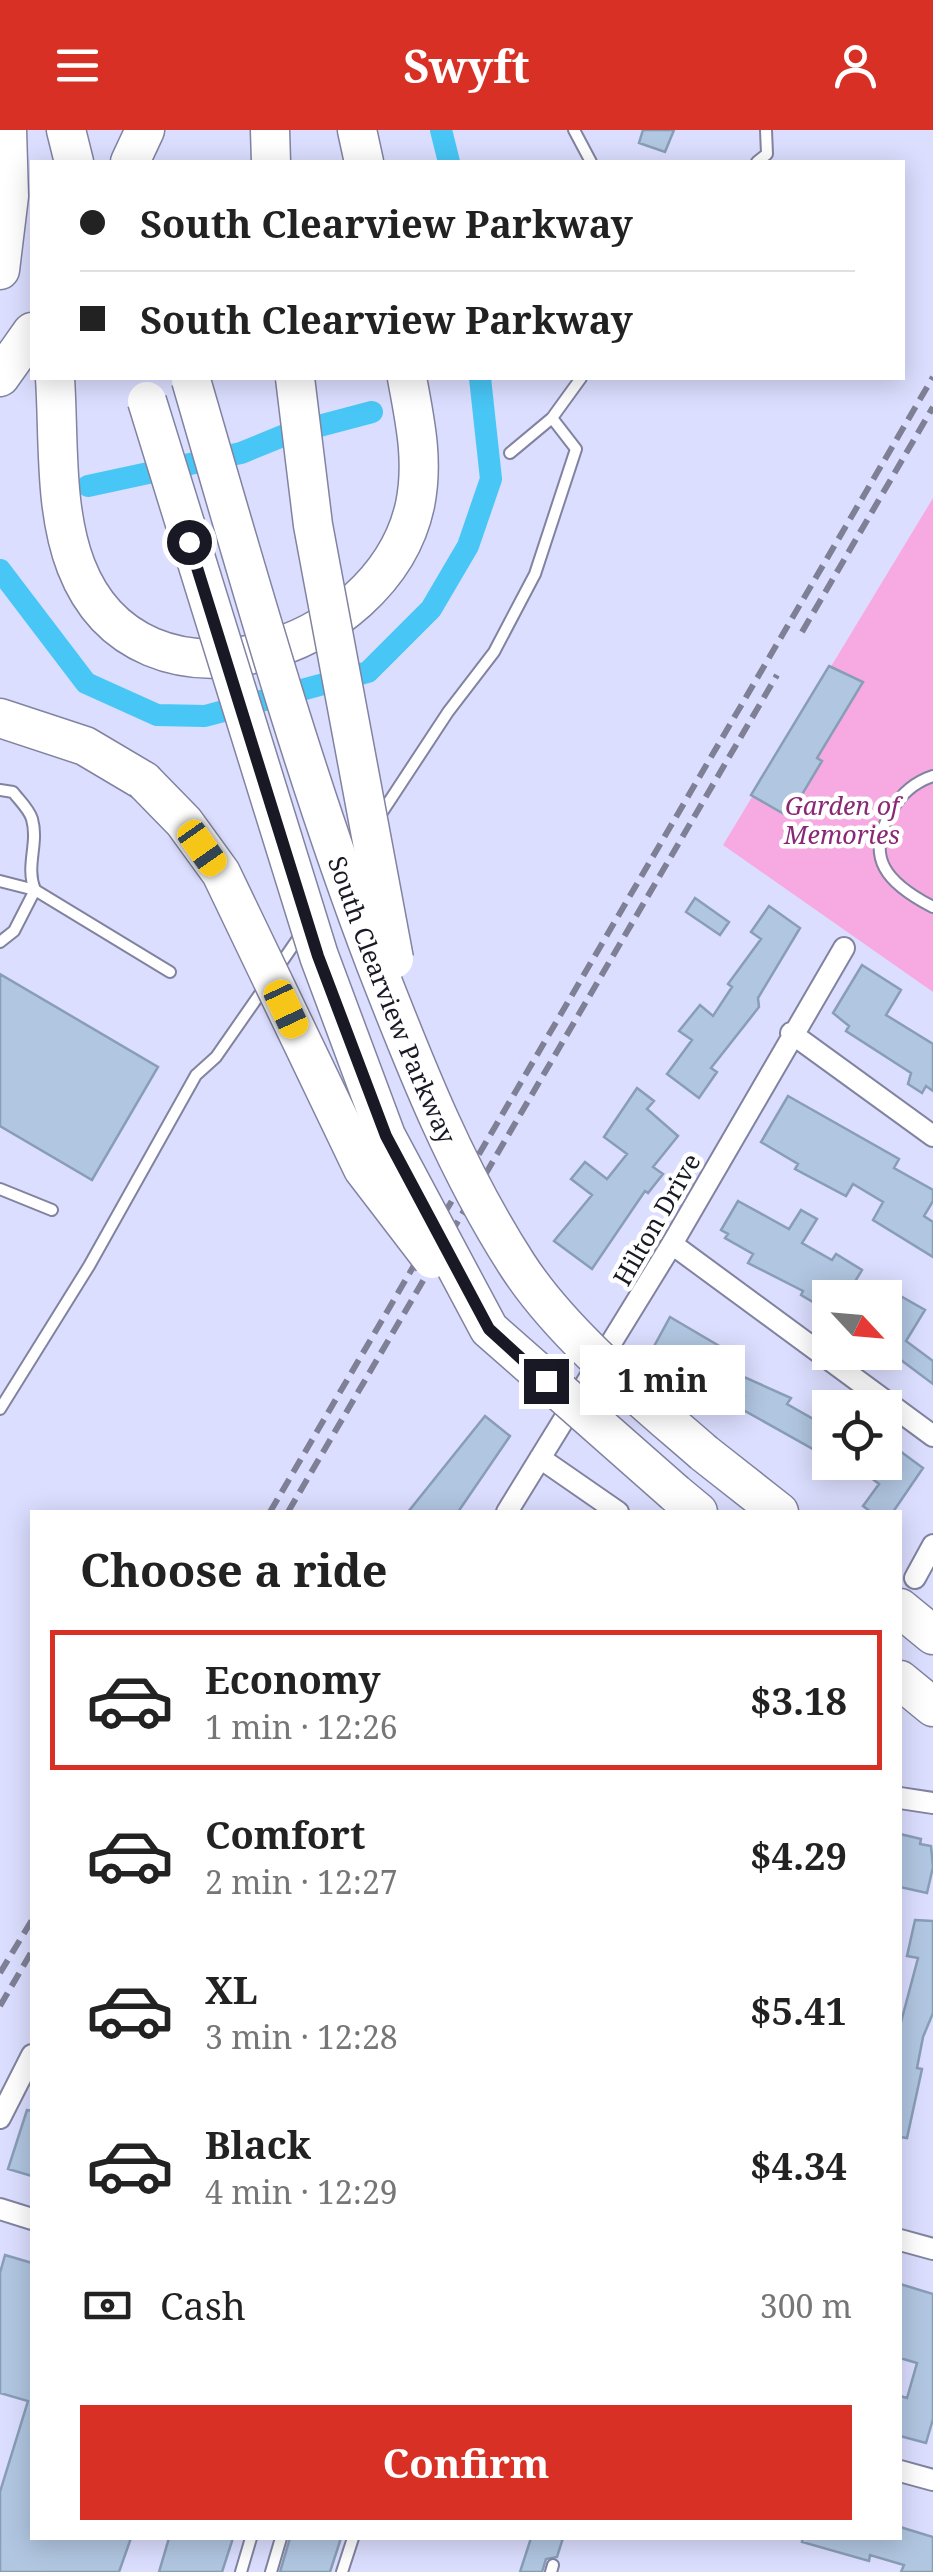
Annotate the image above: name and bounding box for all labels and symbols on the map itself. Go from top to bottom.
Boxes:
route start [167,520,212,565]
park label: Garden of Memories [783,788,904,851]
car [173,815,231,881]
street label: South Clearview Parkway [321,851,465,1150]
car [260,975,312,1043]
street label: Hilton Drive [604,1147,708,1291]
north arrow [812,1280,902,1370]
callout: 1 min [581,1346,746,1416]
route end [524,1359,569,1404]

